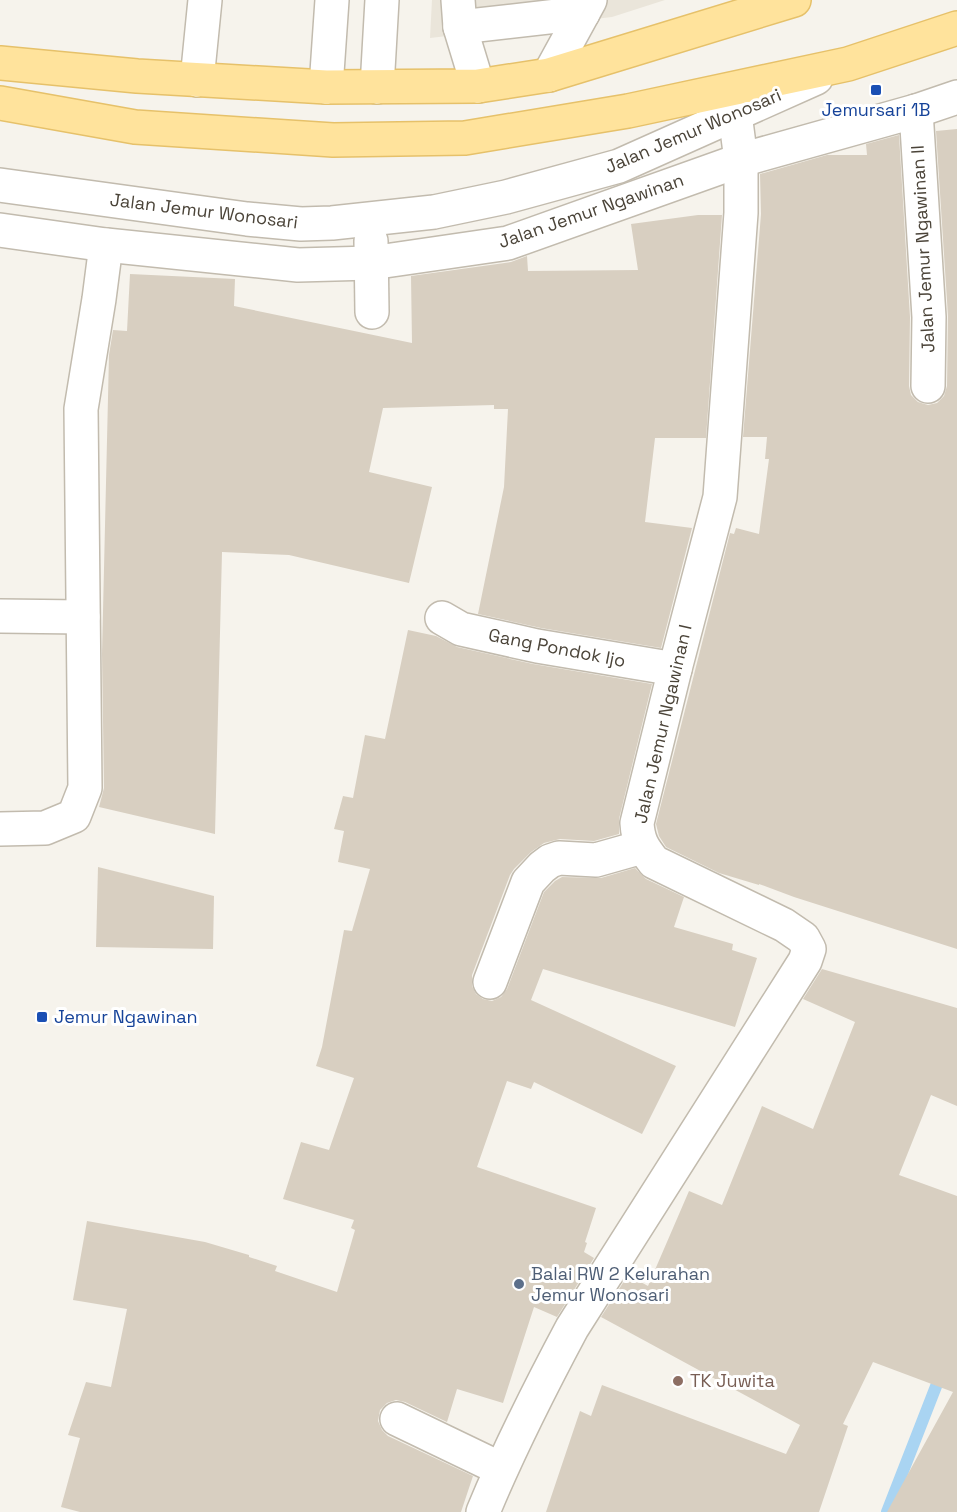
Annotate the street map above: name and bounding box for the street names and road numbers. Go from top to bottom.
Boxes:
street label: Jalan Jemur Wonosari [601,83,784,178]
street label: Jalan Jemur Ngawinan II [906,145,939,353]
street label: Jalan Jemur Ngawinan [495,168,687,253]
street label: Jalan Jemur Wonosari [109,188,299,233]
street label: Jalan Jemur Ngawinan I [628,622,697,826]
street label: Gang Pondok Ijo [487,623,628,672]

